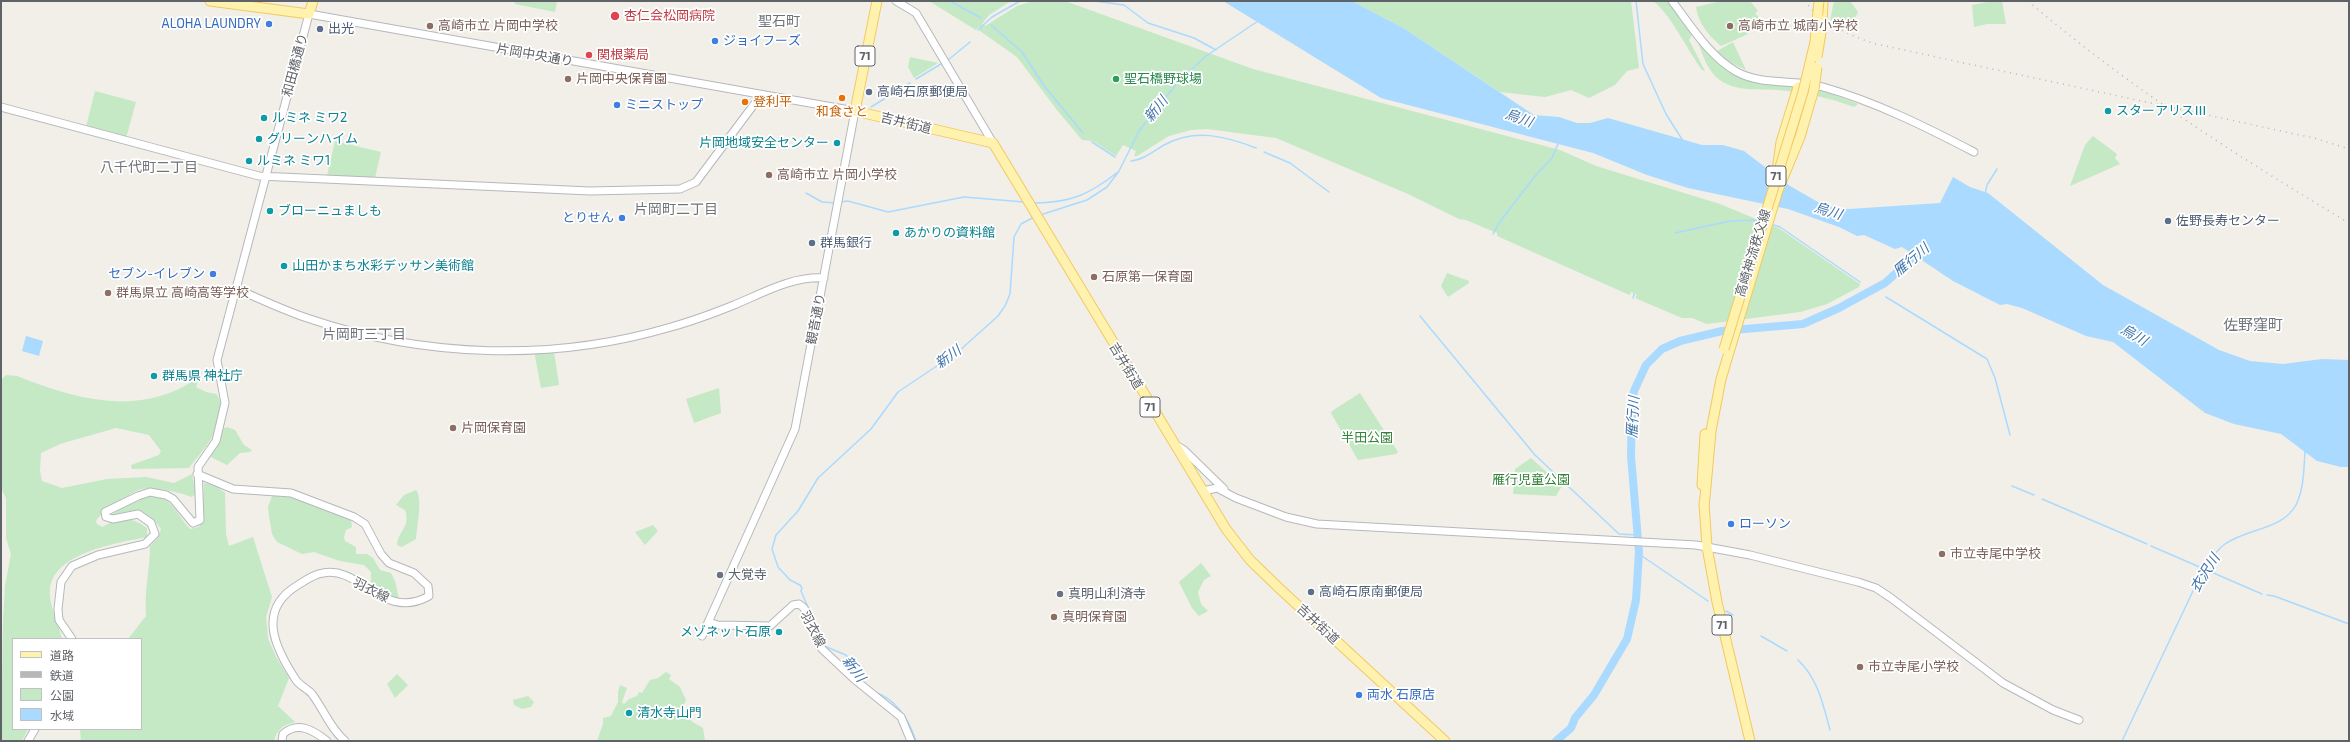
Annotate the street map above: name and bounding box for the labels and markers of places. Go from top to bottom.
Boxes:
place label: 杏仁会松岡病院 [624,8,715,24]
marker: 杏仁会松岡病院 [609,10,621,22]
place label: ALOHA LAUNDRY [162,16,261,32]
place label: 高崎市立 片岡中学校 [438,18,558,34]
place label: 高崎市立 城南小学校 [1738,18,1858,34]
marker: ALOHA LAUNDRY [264,19,274,29]
place label: 出光 [328,21,354,37]
marker: 高崎市立 片岡中学校 [425,21,435,31]
marker: 高崎市立 城南小学校 [1725,21,1735,31]
marker: 出光 [315,24,325,34]
place label: ジョイフーズ [723,33,801,49]
marker: ジョイフーズ [710,36,720,46]
place label: 関根薬局 [597,47,649,63]
marker: 関根薬局 [584,50,594,60]
place label: 片岡中央保育園 [576,71,667,87]
place label: 聖石橋野球場 [1124,71,1202,87]
marker: 片岡中央保育園 [563,74,573,84]
marker: 聖石橋野球場 [1111,74,1121,84]
place label: 高崎石原郵便局 [877,84,968,100]
marker: 高崎石原郵便局 [864,87,874,97]
marker: 和食さと [837,93,847,103]
place label: 登利平 [753,94,792,110]
place label: ミニストップ [625,97,703,113]
marker: 登利平 [740,97,750,107]
marker: ミニストップ [612,100,622,110]
place label: スターアリスⅢ [2116,103,2207,119]
place label: 和食さと [816,104,868,120]
marker: スターアリスⅢ [2103,106,2113,116]
place label: ルミネ ミワ2 [272,110,347,126]
marker: ルミネ ミワ2 [259,113,269,123]
place label: グリーンハイム [267,131,358,147]
marker: グリーンハイム [254,134,264,144]
place label: 片岡地域安全センター [699,135,829,151]
marker: 片岡地域安全センター [832,138,842,148]
place label: ルミネ ミワ1 [257,153,330,169]
marker: ルミネ ミワ1 [244,156,254,166]
place label: 高崎市立 片岡小学校 [777,167,897,183]
marker: 高崎市立 片岡小学校 [764,170,774,180]
place label: ブローニュましも [278,203,382,219]
marker: ブローニュましも [265,206,275,216]
place label: とりせん [562,210,614,226]
marker: とりせん [617,213,627,223]
place label: 佐野長寿センター [2176,213,2280,229]
marker: 佐野長寿センター [2163,216,2173,226]
place label: あかりの資料館 [904,225,995,241]
marker: あかりの資料館 [891,228,901,238]
place label: 群馬銀行 [820,235,872,251]
marker: 群馬銀行 [807,238,817,248]
place label: 山田かまち水彩デッサン美術館 [292,258,474,274]
marker: 山田かまち水彩デッサン美術館 [279,261,289,271]
place label: セブン-イレブン [108,266,205,282]
marker: セブン-イレブン [208,269,218,279]
place label: 石原第一保育園 [1102,269,1193,285]
marker: 石原第一保育園 [1089,272,1099,282]
place label: 群馬県立 高崎高等学校 [116,285,249,301]
marker: 群馬県立 高崎高等学校 [103,288,113,298]
place label: 群馬県 神社庁 [162,368,243,384]
marker: 群馬県 神社庁 [149,371,159,381]
place label: 片岡保育園 [461,420,526,436]
marker: 片岡保育園 [448,423,458,433]
place label: ローソン [1739,516,1791,532]
marker: ローソン [1726,519,1736,529]
place label: 市立寺尾中学校 [1950,546,2041,562]
marker: 市立寺尾中学校 [1937,549,1947,559]
place label: 大覚寺 [728,567,767,583]
marker: 大覚寺 [715,570,725,580]
place label: 高崎石原南郵便局 [1319,584,1423,600]
place label: 真明山利済寺 [1068,586,1146,602]
marker: 高崎石原南郵便局 [1306,587,1316,597]
marker: 真明山利済寺 [1055,589,1065,599]
place label: 真明保育園 [1062,609,1127,625]
marker: 真明保育園 [1049,612,1059,622]
place label: メゾネット石原 [680,624,771,640]
marker: メゾネット石原 [774,627,784,637]
place label: 市立寺尾小学校 [1868,659,1959,675]
marker: 市立寺尾小学校 [1855,662,1865,672]
place label: 両水 石原店 [1367,687,1435,703]
marker: 両水 石原店 [1354,690,1364,700]
place label: 清水寺山門 [637,705,702,721]
marker: 清水寺山門 [624,708,634,718]

